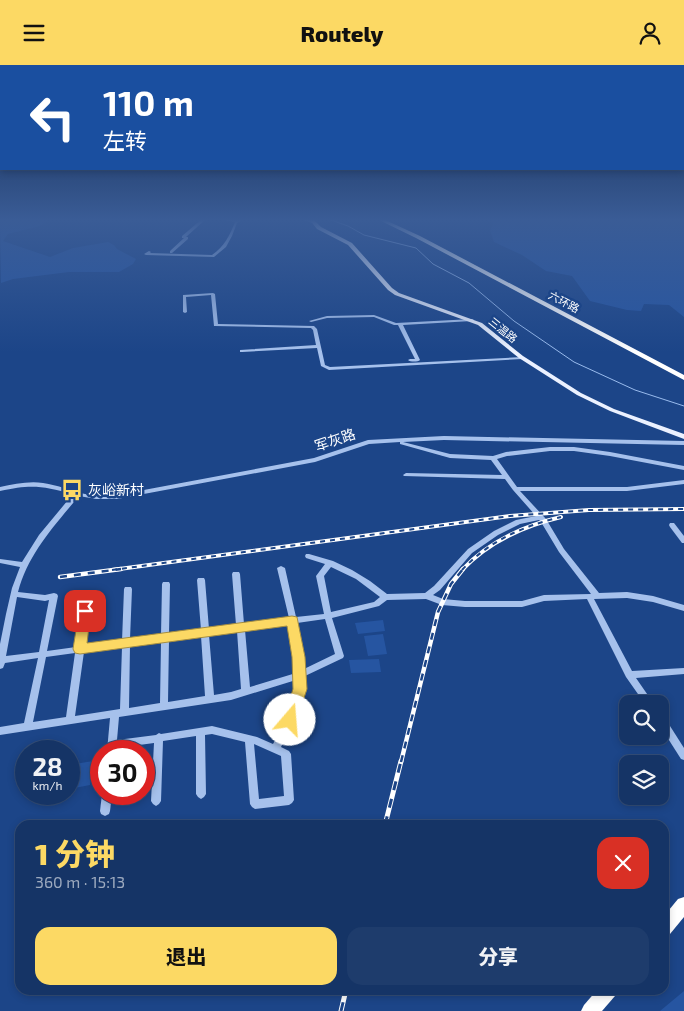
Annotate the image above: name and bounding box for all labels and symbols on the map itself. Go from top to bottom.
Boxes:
street label: 六环路 [547,288,582,315]
street label: 三温路 [486,314,520,345]
street label: 军灰路 [312,425,357,454]
bus stop icon: 灰峪新村 [59,477,85,503]
place label: 灰峪新村 [88,481,144,498]
pin [64,590,106,632]
position arrow [263,693,315,745]
speed limit sign: 30 [90,740,155,805]

